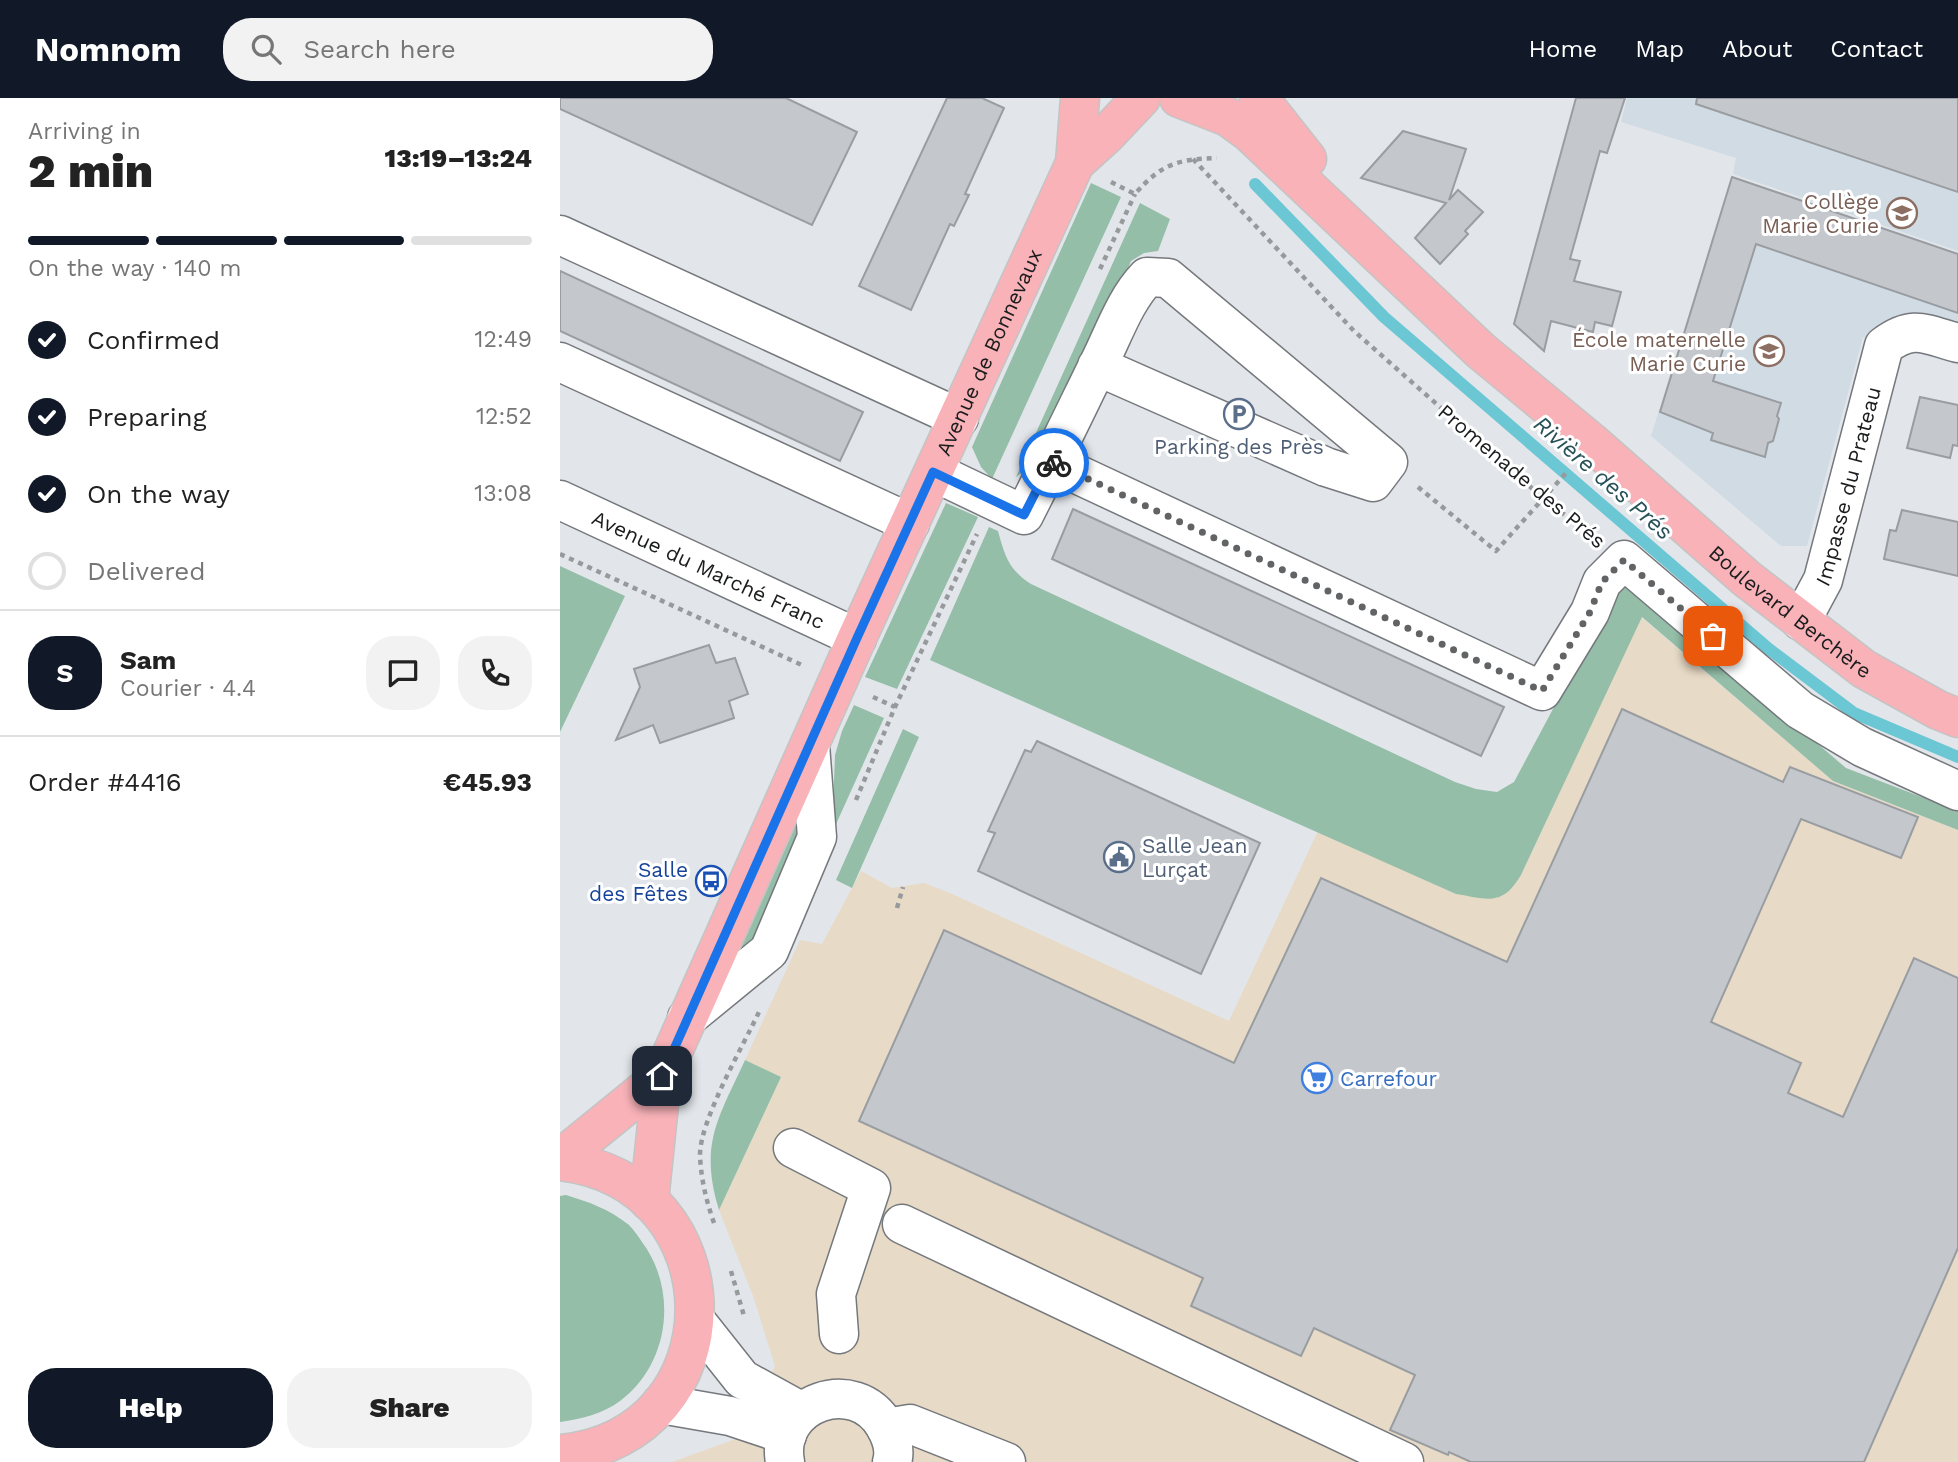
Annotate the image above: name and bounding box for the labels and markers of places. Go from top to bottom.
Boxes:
place label: Collège Marie Curie [1762,189,1879,238]
school or university icon: Collège Marie Curie [1885,196,1919,230]
place label: École maternelle Marie Curie [1572,327,1746,376]
school or university icon: École maternelle Marie Curie [1752,334,1786,368]
parking icon: Parking des Près [1222,397,1256,431]
place label: Parking des Près [1154,434,1324,459]
pin [1683,606,1743,666]
place label: Salle Jean Lurçat [1142,833,1247,882]
public building icon: Salle Jean Lurçat [1102,840,1136,874]
place label: Salle des Fêtes [589,857,688,906]
bus stop icon: Salle des Fêtes [694,864,728,898]
pin [632,1046,692,1106]
supermarket icon: Carrefour [1300,1061,1334,1095]
place label: Carrefour [1340,1066,1438,1091]

